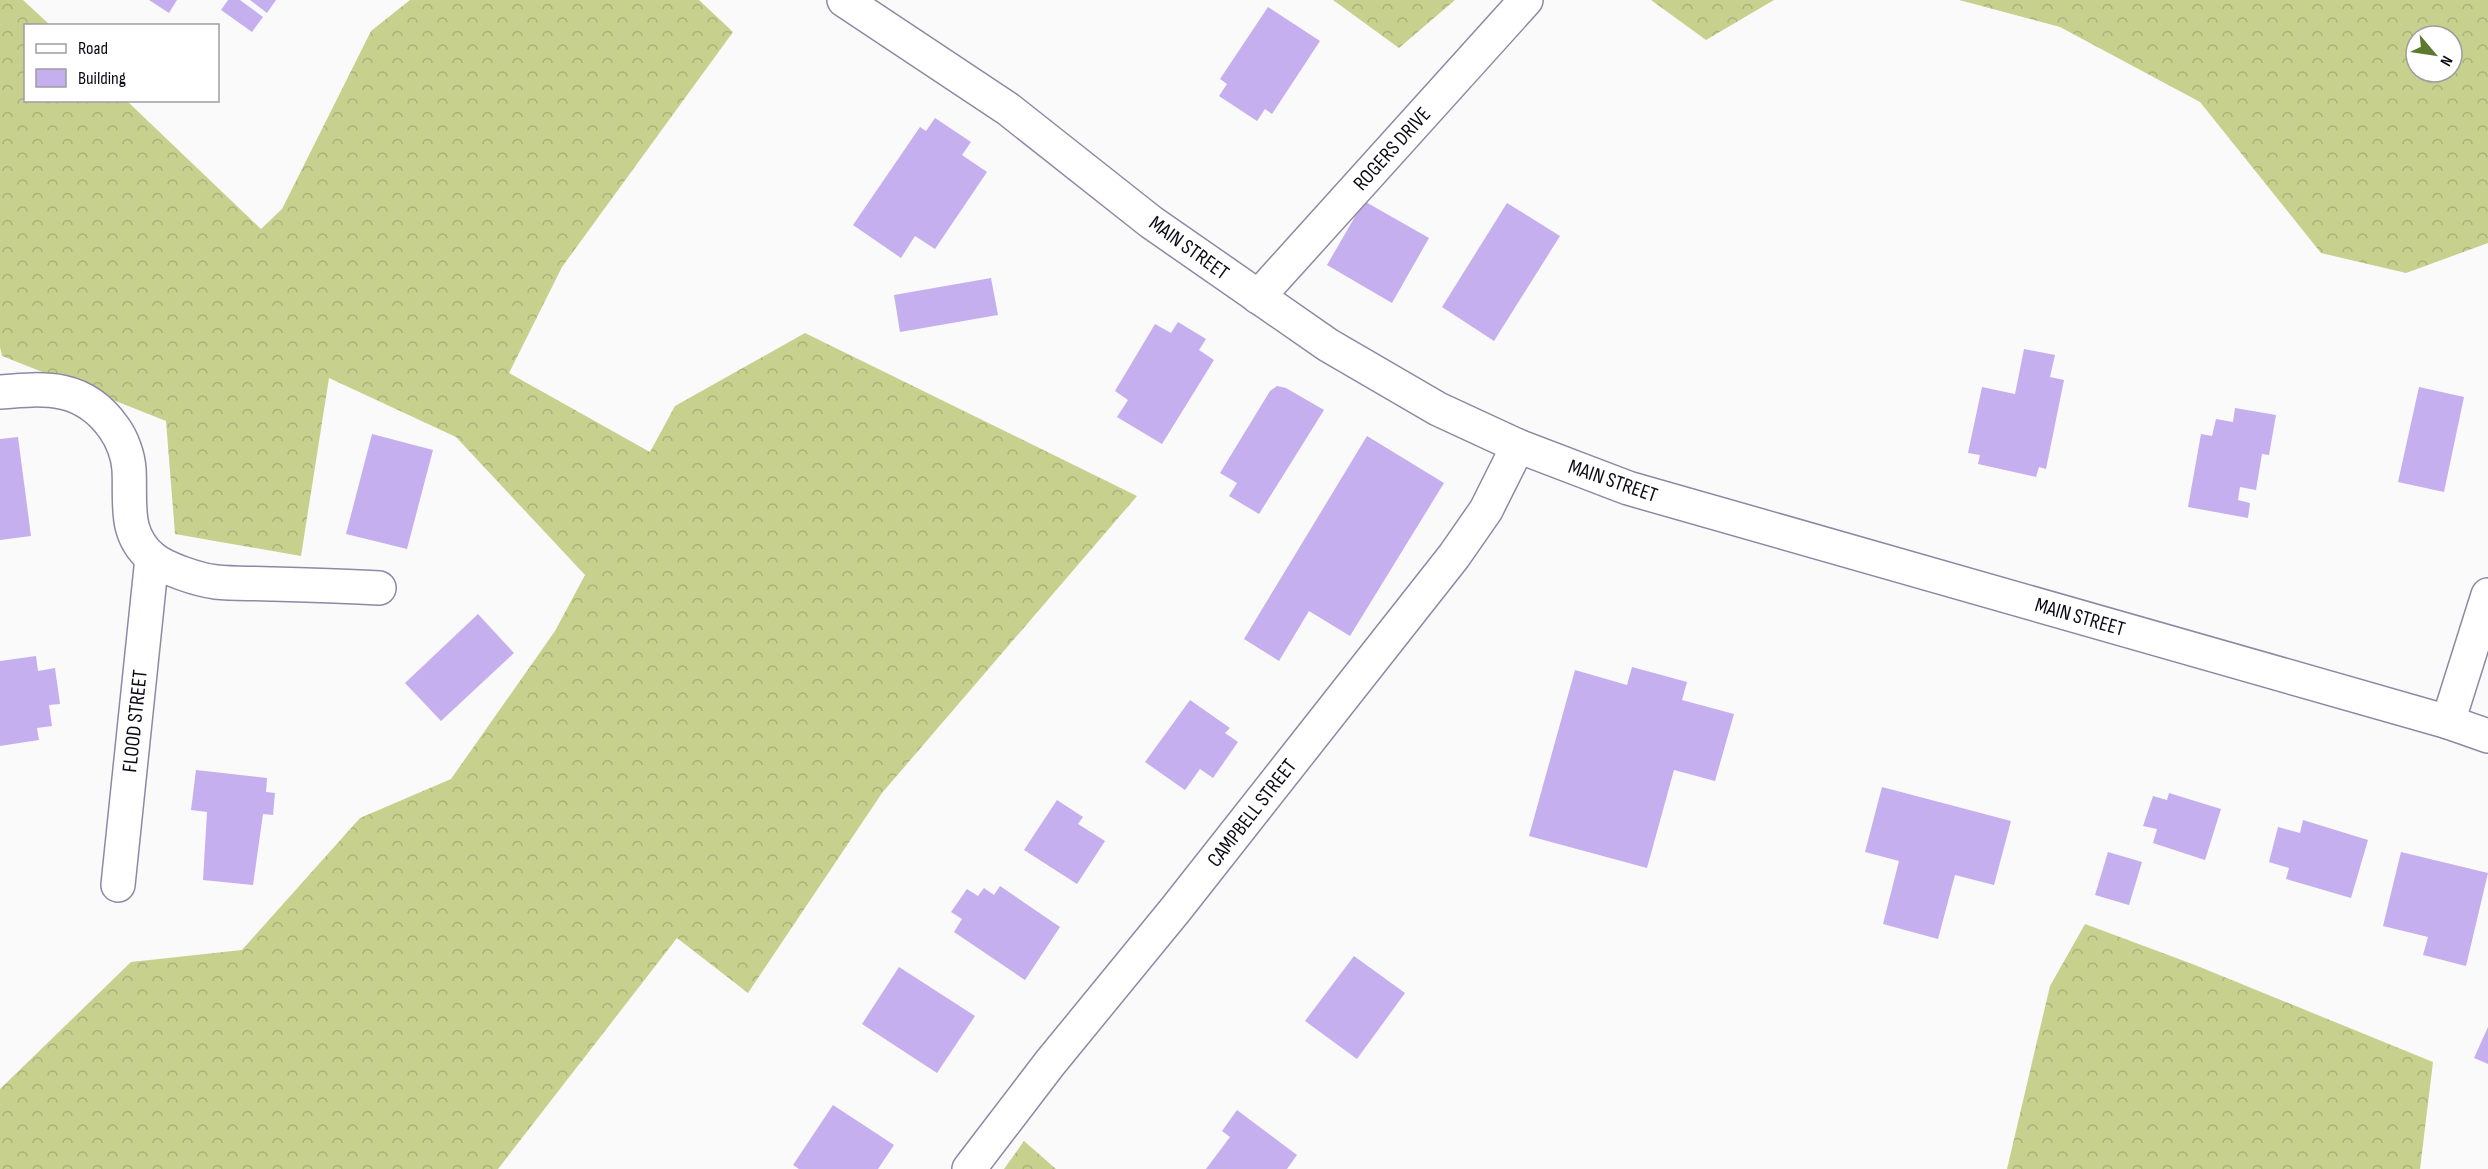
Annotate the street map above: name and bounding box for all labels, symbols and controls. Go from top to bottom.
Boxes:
legend [24,24,219,102]
north arrow [2404,24,2464,84]
text: Road [78,38,108,59]
text: N [2435,52,2456,69]
text: Building [78,68,126,89]
street label: ROGERS DRIVE [1348,102,1436,196]
street label: MAIN STREET [1144,211,1234,286]
street label: MAIN STREET [1565,454,1661,508]
street label: MAIN STREET [2032,592,2128,642]
street label: FLOOD STREET [117,668,153,774]
street label: CAMPBELL STREET [1202,754,1302,872]

